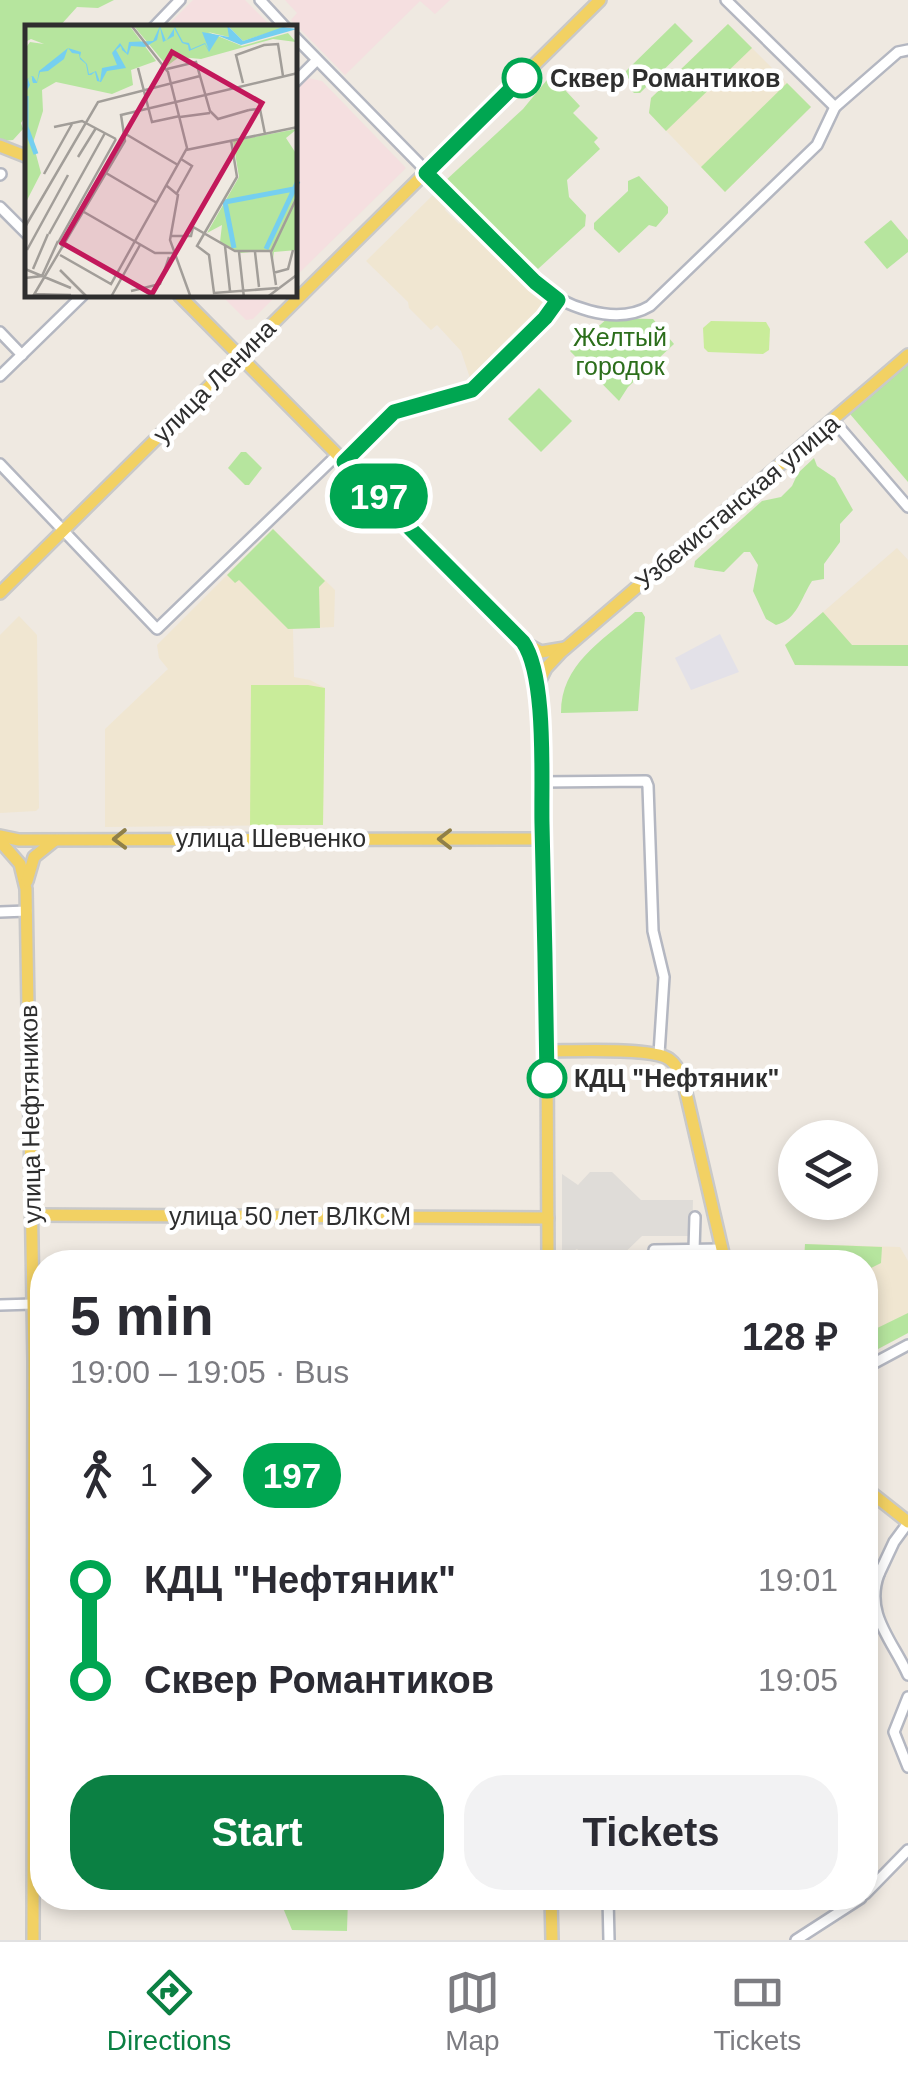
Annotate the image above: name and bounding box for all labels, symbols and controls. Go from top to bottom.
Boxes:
inset map [25,25,298,298]
marker: Сквер Романтиков [503,59,541,97]
place label: Сквер Романтиков [550,64,780,92]
street label: улица Ленина [147,314,281,448]
park label: Желтый городок [573,323,667,380]
street label: Узбекистанская улица [630,409,845,595]
line badge: 197 [322,464,436,528]
text: 197 [350,477,408,516]
street label: улица Шевченко [176,824,366,852]
one-way arrow [111,828,126,850]
one-way arrow [436,828,452,849]
street label: улица Нефтяников [14,1004,46,1224]
marker: КДЦ "Нефтяник" [528,1059,566,1097]
place label: КДЦ "Нефтяник" [574,1064,779,1092]
map controls [778,1120,878,1220]
button: layers [778,1120,878,1220]
street label: улица 50 лет ВЛКСМ [169,1202,411,1230]
text: 5 min [70,1285,214,1347]
text: 128 ₽ [742,1316,838,1358]
text: 19:00 – 19:05 · Bus [70,1354,349,1390]
icon: walk [70,1448,125,1503]
icon: forward [173,1448,228,1503]
text: 197 [263,1456,321,1495]
text: 1 [140,1457,158,1493]
text: КДЦ "Нефтяник" [144,1559,456,1601]
text: 19:01 [758,1562,838,1598]
text: Сквер Романтиков [144,1659,494,1701]
text: 19:05 [758,1662,838,1698]
button: Start [70,1775,444,1890]
button: Tickets [464,1775,838,1890]
tab: Directions [107,1965,231,2057]
tab: Map [445,1965,500,2057]
tab: Tickets [714,1965,801,2057]

